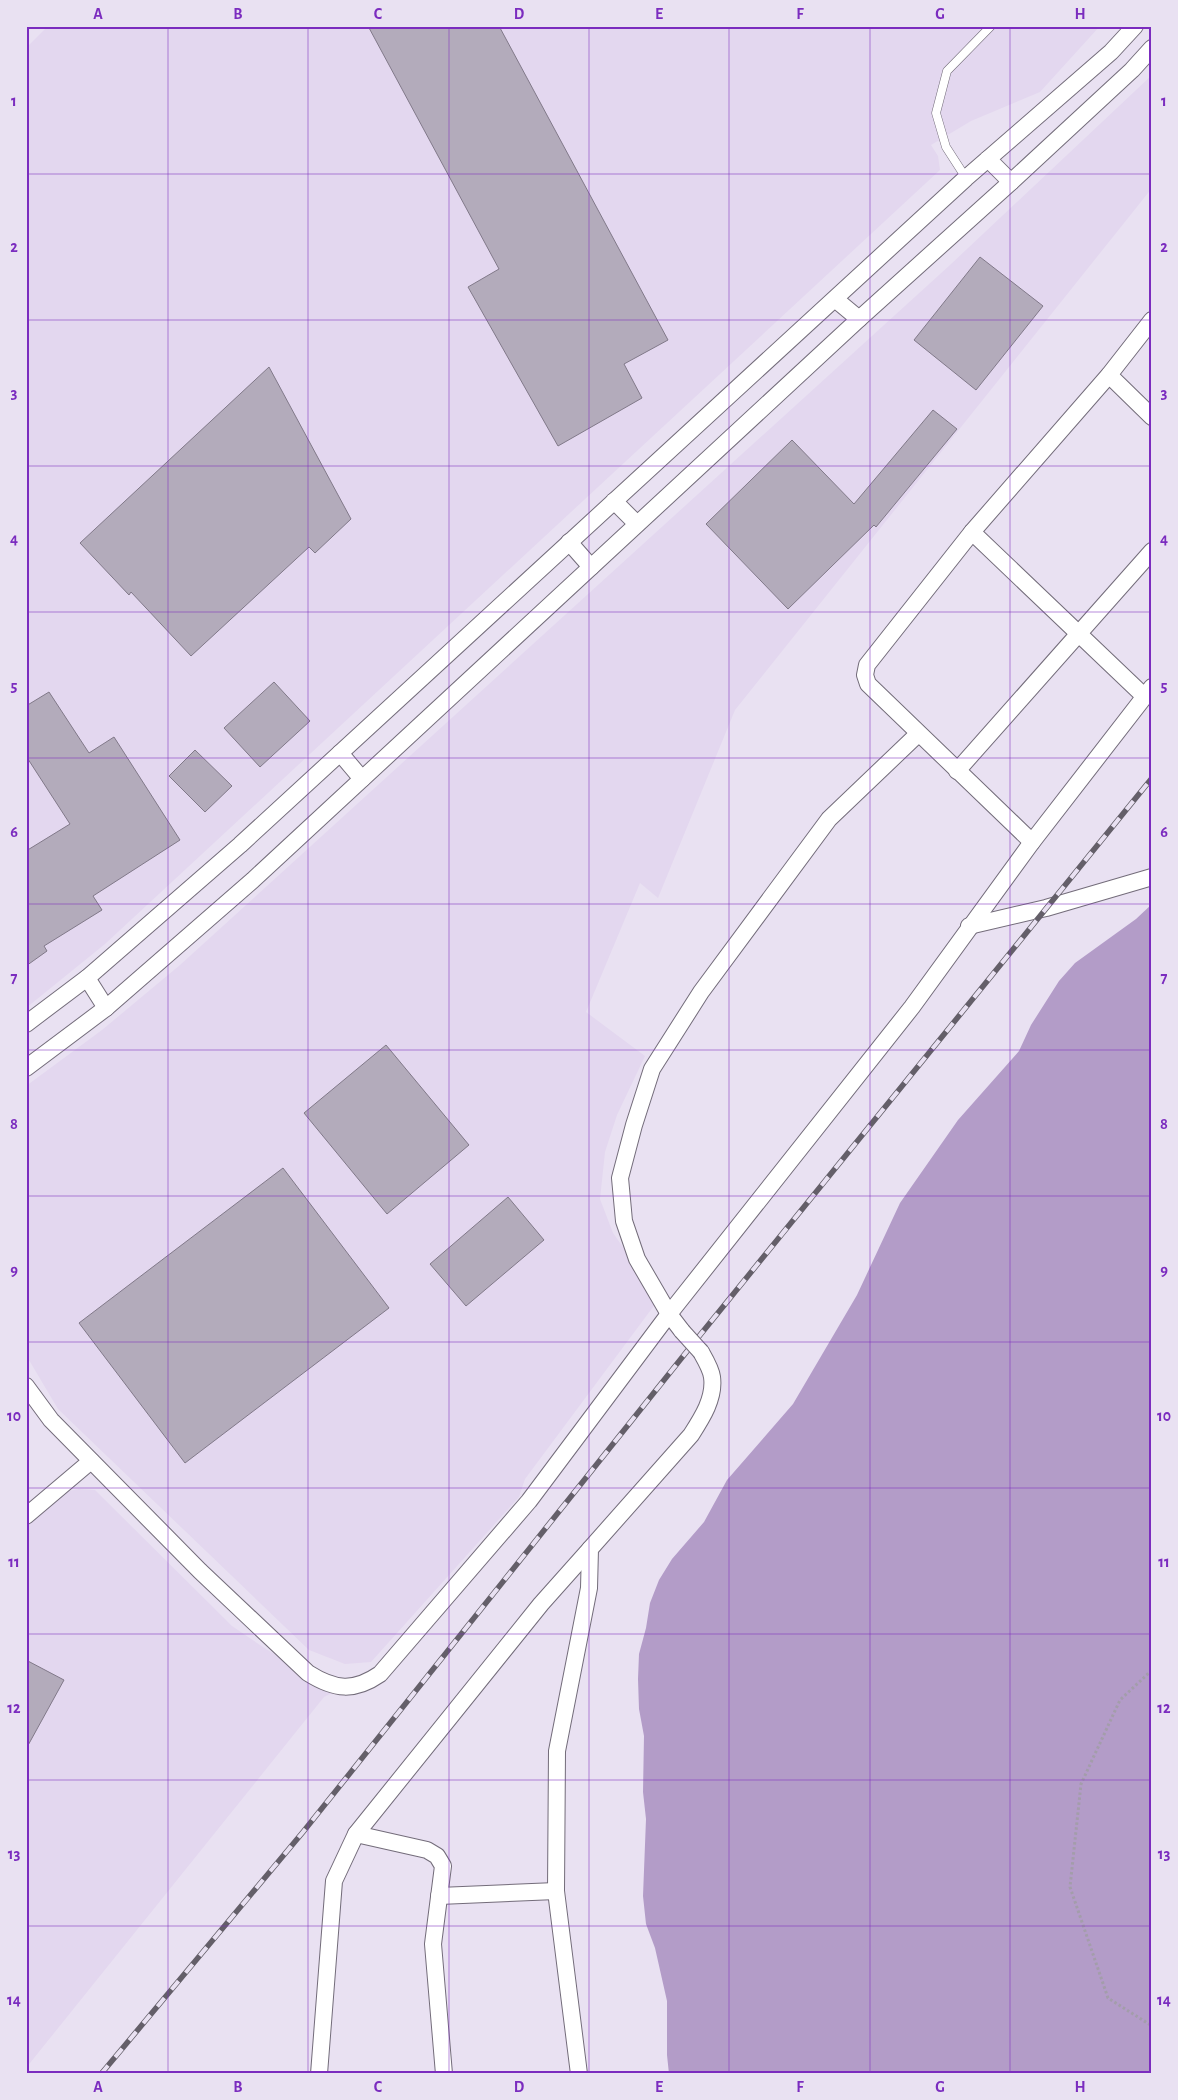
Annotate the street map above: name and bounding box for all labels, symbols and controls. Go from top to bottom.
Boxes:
text: A [93,6,103,22]
text: B [233,6,243,22]
text: C [374,6,383,22]
text: D [514,6,525,22]
text: E [655,6,663,22]
text: F [796,6,804,22]
text: G [935,6,945,22]
text: H [1074,6,1086,22]
text: 1 [11,93,17,109]
text: 1 [1161,93,1167,109]
text: 2 [10,239,18,255]
text: 2 [1160,239,1168,255]
text: 3 [11,385,18,401]
text: 3 [1161,385,1168,401]
text: 4 [10,531,18,547]
text: 4 [1160,531,1168,547]
text: 5 [11,678,18,694]
text: 5 [1161,678,1168,694]
text: 6 [10,824,18,840]
text: 6 [1160,824,1168,840]
text: 7 [11,970,18,986]
text: 7 [1161,970,1168,986]
text: 8 [10,1116,18,1132]
text: 8 [1160,1116,1168,1132]
text: 9 [10,1262,18,1278]
text: 9 [1160,1262,1168,1278]
text: 10 [7,1408,21,1424]
text: 10 [1157,1408,1171,1424]
text: 11 [8,1554,20,1570]
text: 11 [1158,1554,1170,1570]
text: 12 [7,1700,21,1716]
text: 12 [1157,1700,1171,1716]
text: 13 [8,1846,20,1862]
text: 13 [1158,1846,1170,1862]
text: 14 [7,1992,21,2008]
text: 14 [1157,1992,1171,2008]
text: A [93,2079,103,2095]
text: B [233,2079,243,2095]
text: C [374,2079,383,2095]
text: D [514,2079,525,2095]
text: E [655,2079,663,2095]
text: F [796,2079,804,2095]
text: G [935,2079,945,2095]
text: H [1074,2079,1086,2095]

